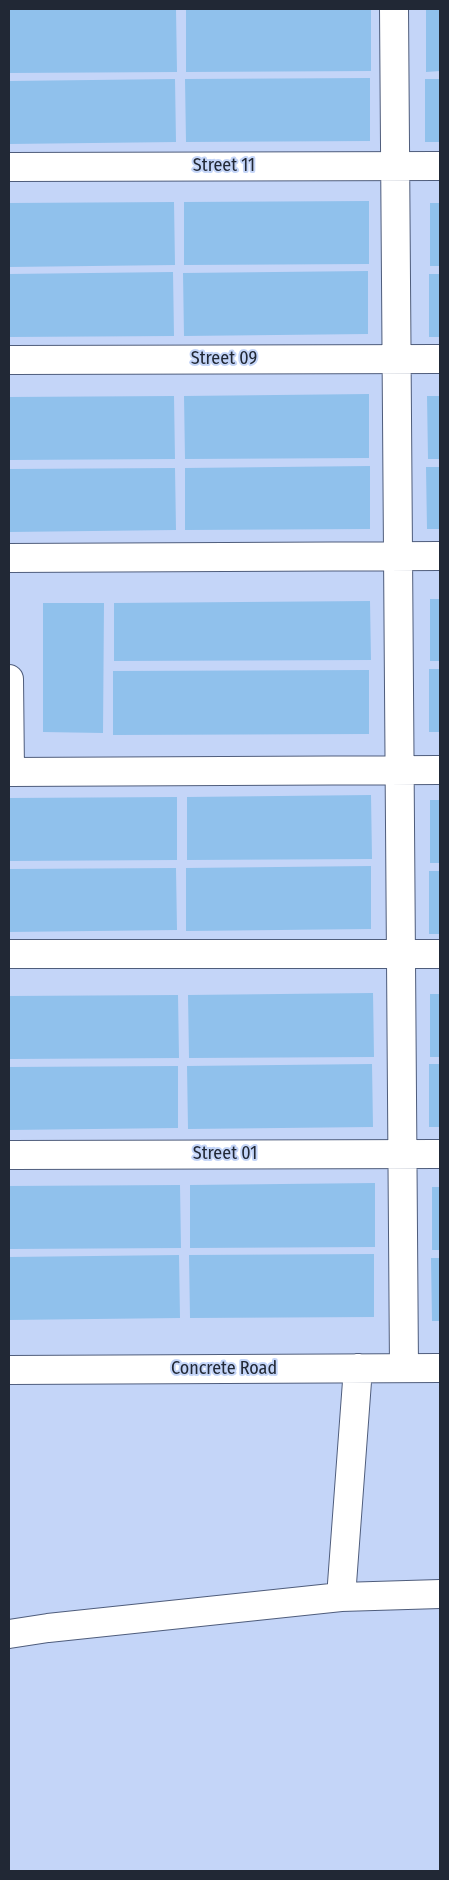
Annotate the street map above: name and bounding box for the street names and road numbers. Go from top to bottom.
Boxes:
street label: Street 11 [193,155,255,177]
street label: Street 09 [191,348,257,370]
street label: Street 01 [193,1143,257,1165]
street label: Concrete Road [171,1358,277,1380]

